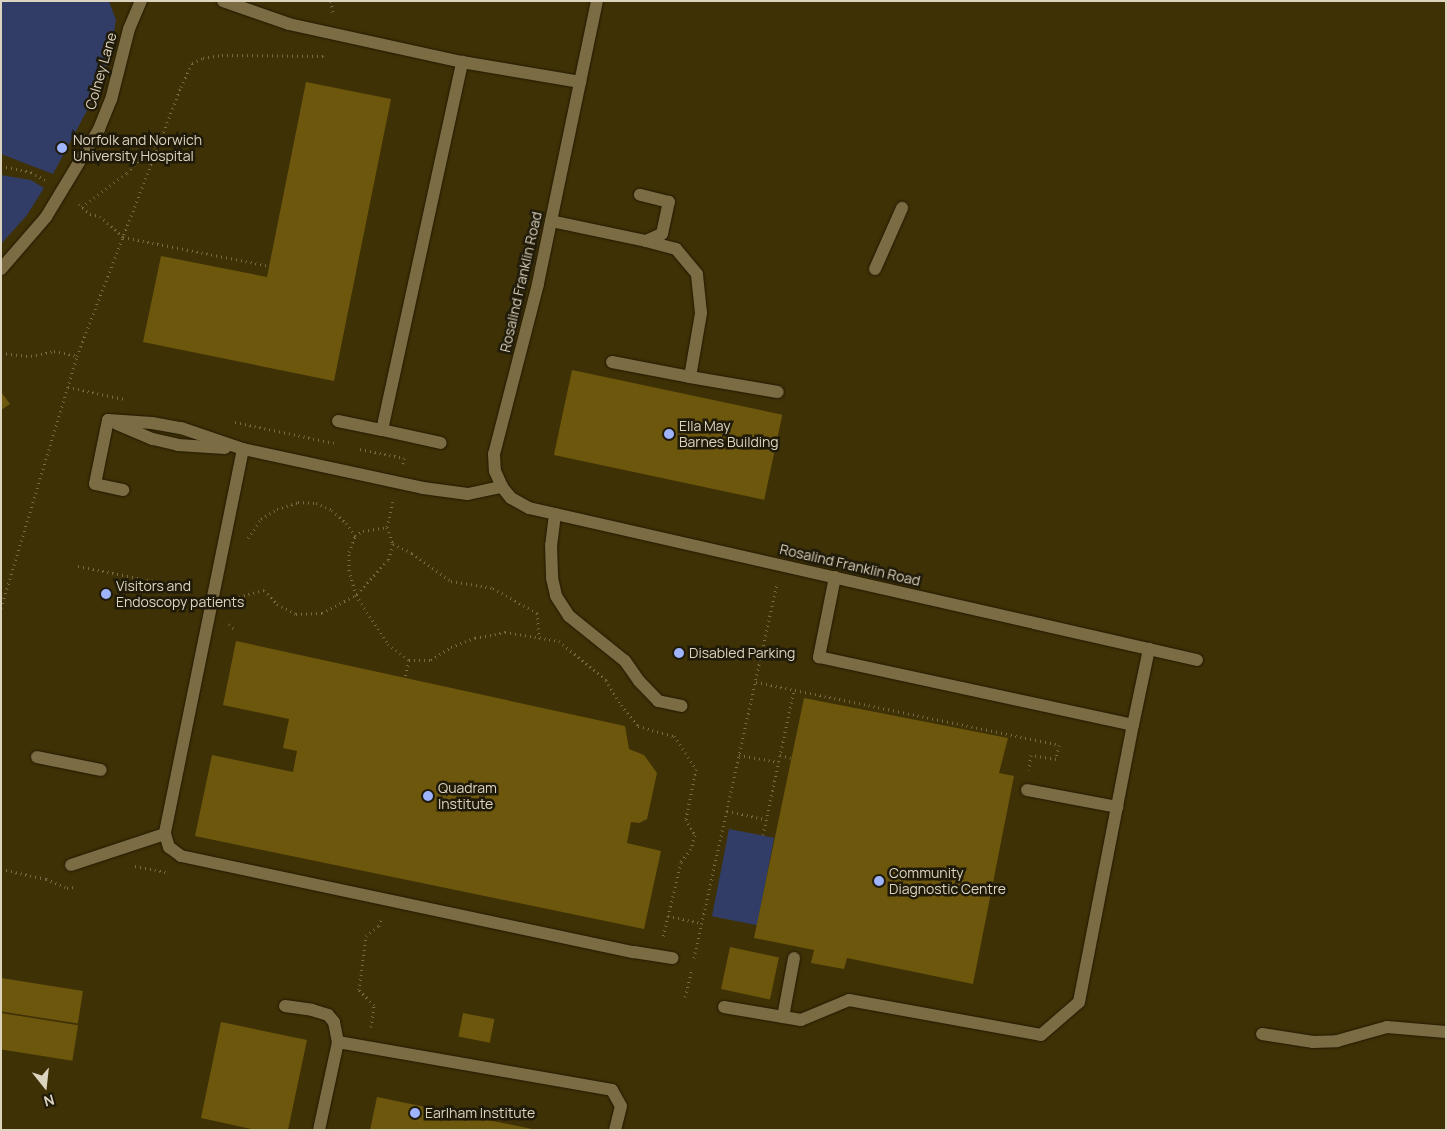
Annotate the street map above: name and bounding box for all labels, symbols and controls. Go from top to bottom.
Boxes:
street label: Colney Lane [82,31,120,111]
place label: Norfolk and Norwich University Hospital [73,132,202,164]
marker: Norfolk and Norwich University Hospital [55,141,69,155]
street label: Rosalind Franklin Road [497,210,545,354]
place label: Ella May Barnes Building [679,418,779,451]
marker: Ella May Barnes Building [663,428,675,440]
street label: Rosalind Franklin Road [778,541,922,589]
place label: Visitors and Endoscopy patients [116,578,244,610]
marker: Visitors and Endoscopy patients [100,588,112,600]
place label: Disabled Parking [689,645,795,661]
marker: Disabled Parking [673,647,685,659]
place label: Quadram Institute [438,780,497,812]
marker: Quadram Institute [422,790,434,802]
place label: Community Diagnostic Centre [889,865,1006,898]
marker: Community Diagnostic Centre [873,875,885,887]
north arrow [20,1061,70,1111]
text: N [42,1090,57,1111]
place label: Earlham Institute [425,1105,535,1121]
marker: Earlham Institute [409,1107,421,1119]

